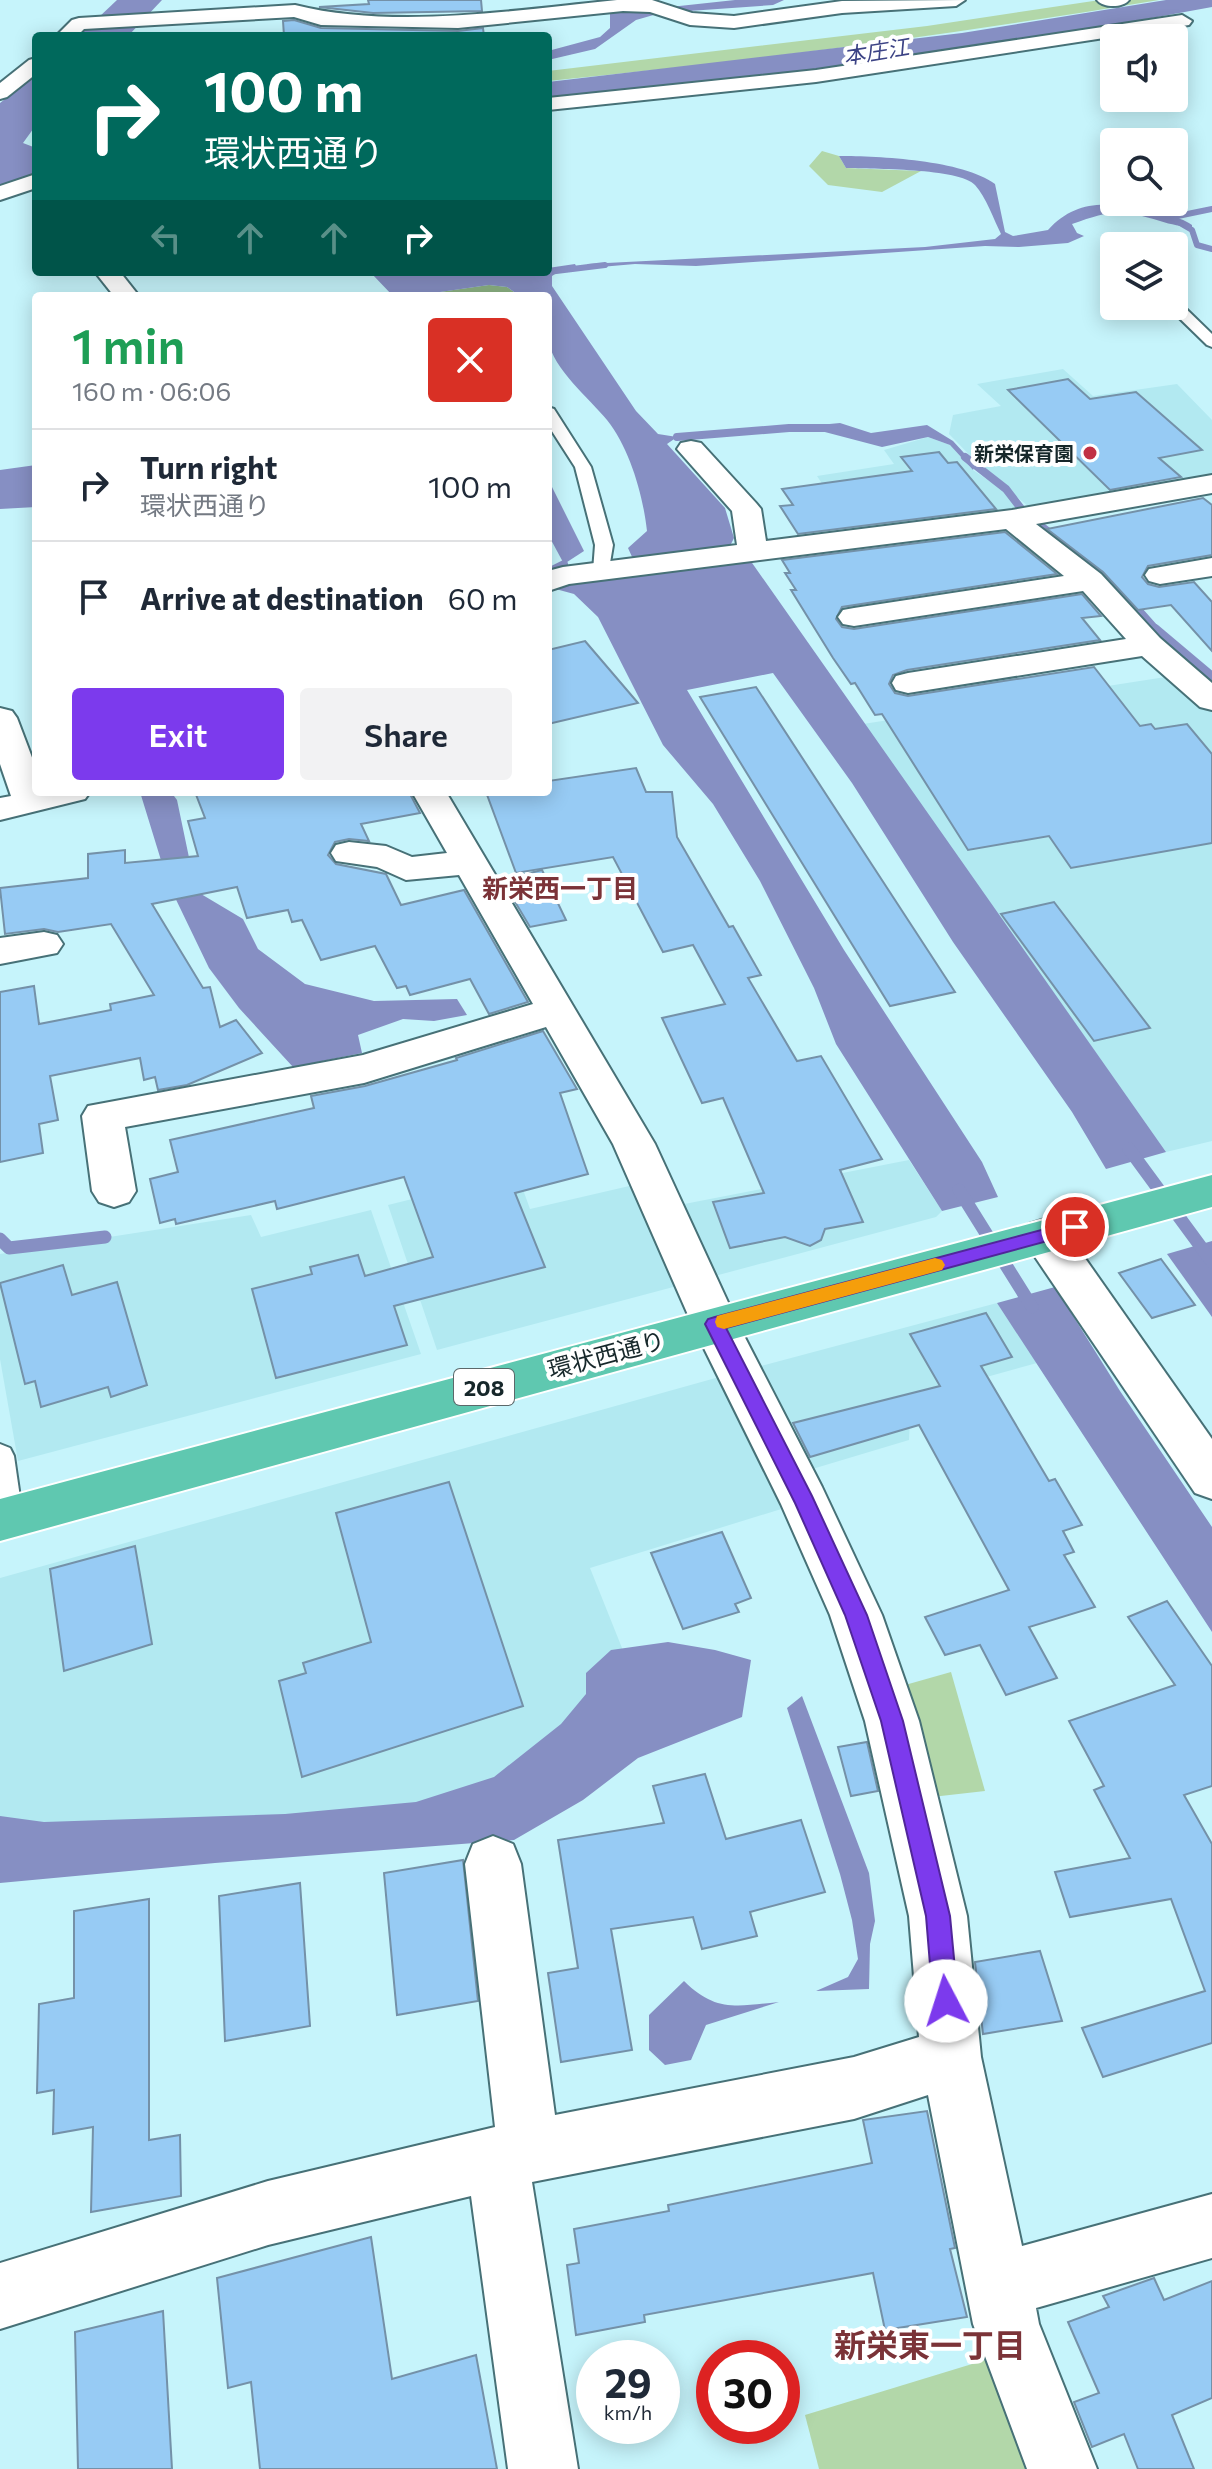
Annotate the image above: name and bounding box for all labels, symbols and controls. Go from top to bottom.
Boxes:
map controls [1100,24,1188,320]
button: sound [1100,24,1188,112]
water label: 本庄江 [841,32,913,69]
text: 100 m [204,55,363,124]
icon: right [72,64,176,168]
button: search [1100,128,1188,216]
text: 環状西通り [204,129,384,173]
icon: left [144,216,188,260]
icon: ahead [228,216,272,260]
icon: ahead [312,216,356,260]
icon: right [396,216,440,260]
button: layers [1100,232,1188,320]
text: 1 min [72,315,185,374]
button: close [428,318,512,402]
text: 160 m · 06:06 [72,375,231,406]
place label: 新栄保育園 [974,441,1074,465]
marker: 新栄保育園 [1081,444,1099,462]
text: Turn right [140,448,277,485]
icon: right [72,463,116,507]
text: 100 m [428,467,512,504]
text: 環状西通り [140,489,270,520]
icon: arrive [72,575,116,619]
text: Arrive at destination [140,579,424,616]
text: 60 m [448,579,517,616]
button: Exit [72,688,284,780]
button: Share [300,688,512,780]
district label: 新栄西一丁目 [482,872,638,903]
pin [1041,1193,1109,1261]
icon: arrive [1053,1205,1097,1249]
street label: 環状西通り [544,1324,668,1384]
road number: 208 [454,1369,514,1405]
position arrow [904,1959,988,2043]
district label: 新栄東一丁目 [834,2324,1026,2364]
speed limit sign: 30 [696,2340,800,2444]
text: 29 [604,2357,652,2406]
text: km/h [604,2400,652,2424]

